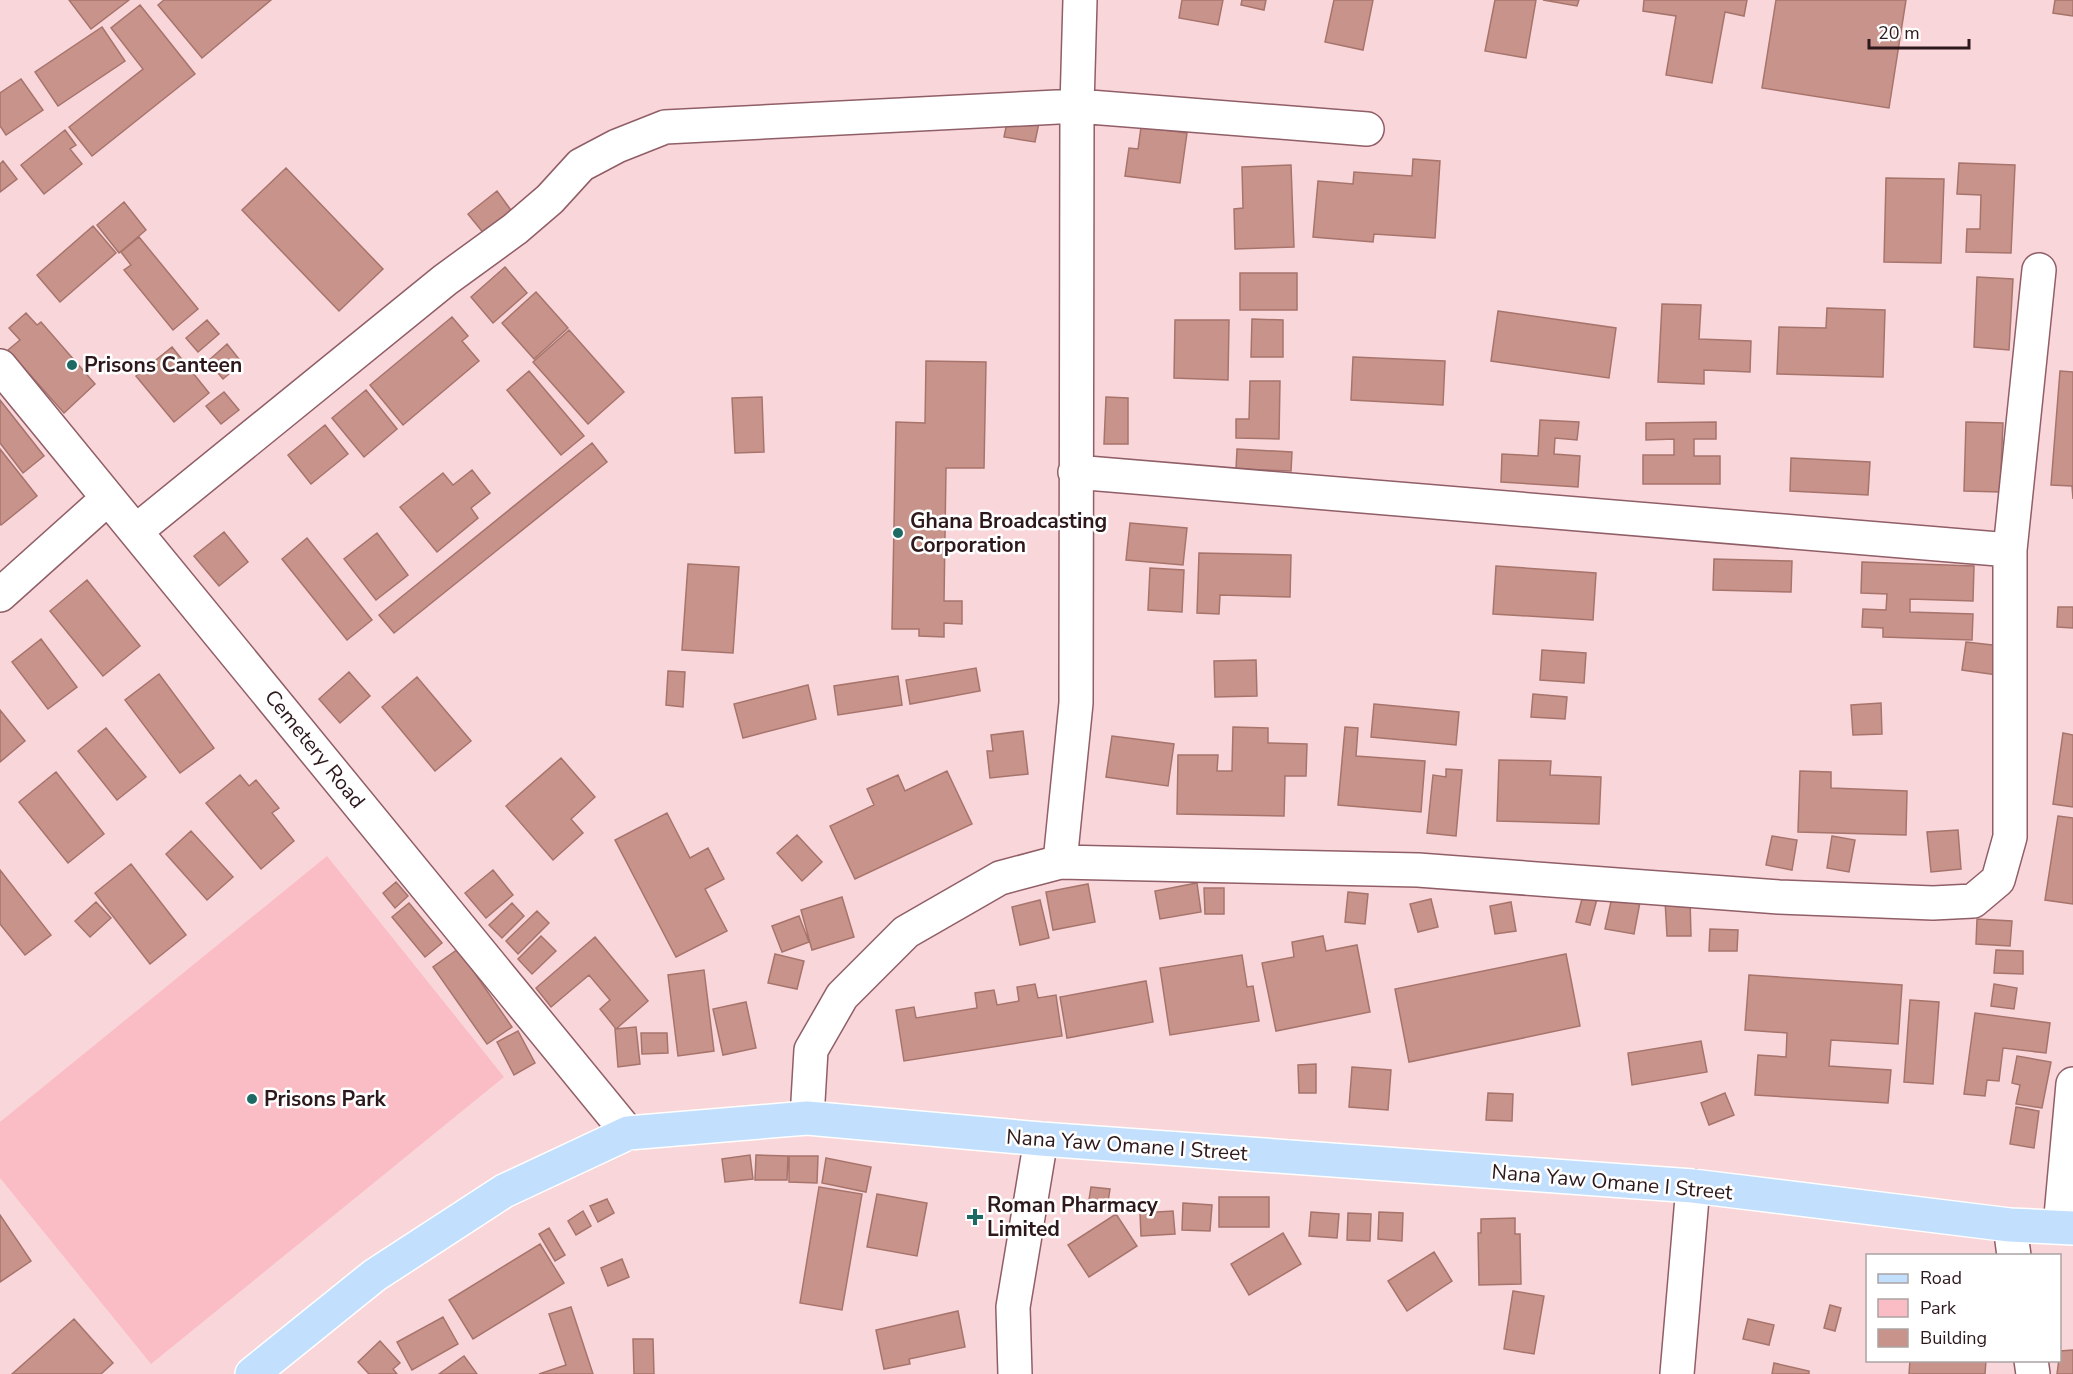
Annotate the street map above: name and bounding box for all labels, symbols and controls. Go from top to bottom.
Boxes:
scale bar [1869,12,1970,50]
text: 20 m [1878,21,1920,45]
place label: Prisons Canteen [84,351,242,379]
marker: Prisons Canteen [65,358,79,372]
place label: Ghana Broadcasting Corporation [910,507,1107,559]
marker: Ghana Broadcasting Corporation [891,526,905,540]
street label: Cemetery Road [258,684,372,814]
place label: Prisons Park [264,1085,387,1113]
marker: Prisons Park [245,1092,259,1106]
street label: Nana Yaw Omane I Street [1005,1123,1249,1167]
street label: Nana Yaw Omane I Street [1490,1158,1734,1207]
place label: Roman Pharmacy Limited [987,1191,1159,1243]
marker: Roman Pharmacy Limited [968,1210,982,1224]
legend [1866,1254,2061,1362]
text: Road [1920,1266,1962,1290]
text: Park [1920,1296,1957,1320]
text: Building [1920,1326,1987,1350]

